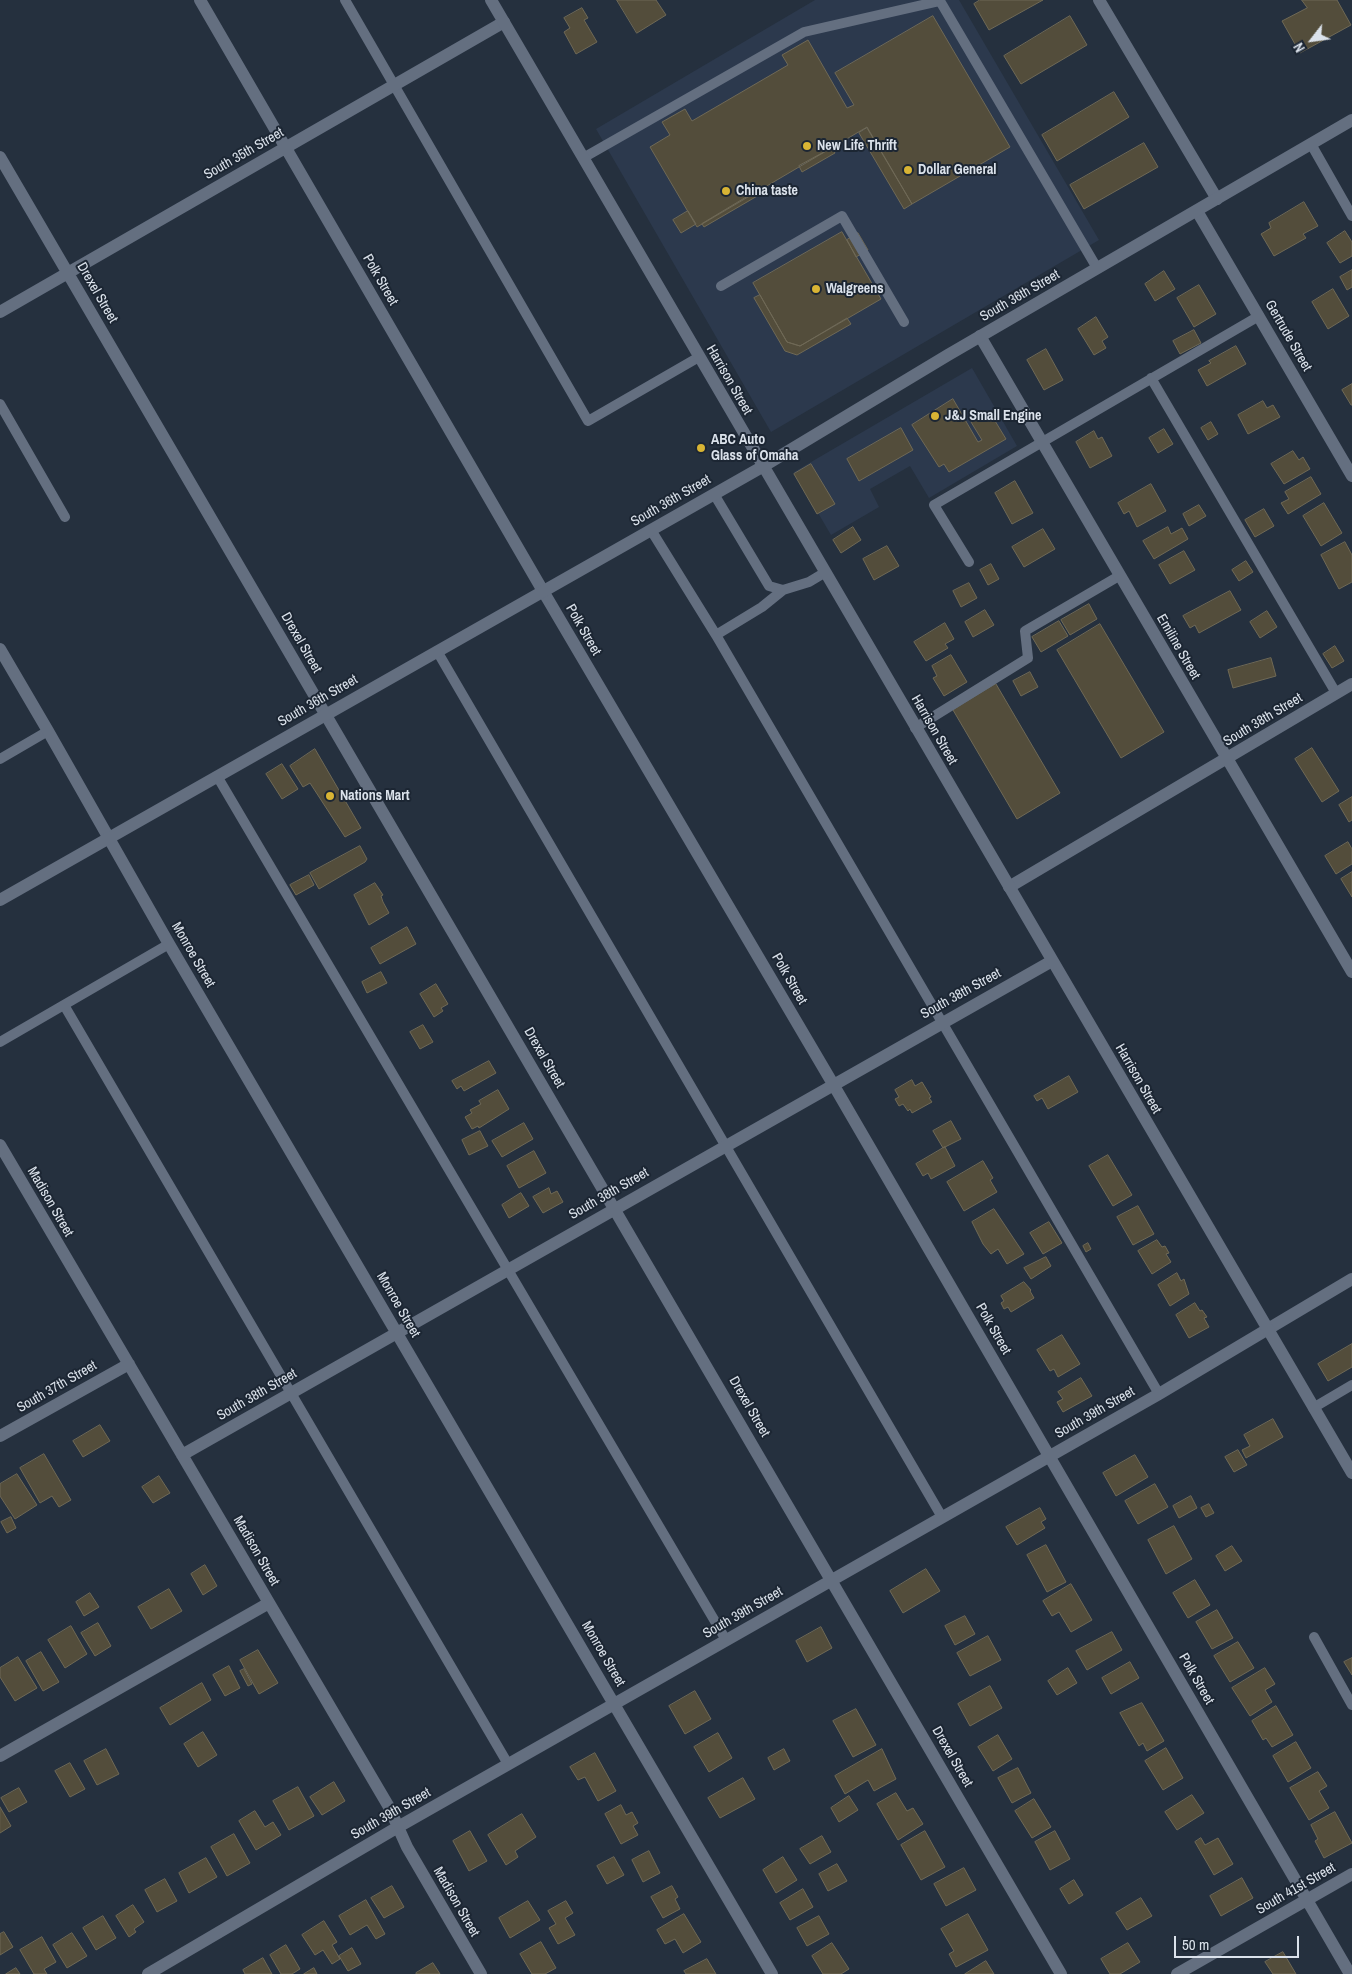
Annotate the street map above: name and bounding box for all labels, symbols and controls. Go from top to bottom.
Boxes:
north arrow [1287,15,1337,65]
text: N [1289,39,1309,56]
street label: South 35th Street [201,124,287,184]
place label: New Life Thrift [817,138,897,154]
marker: New Life Thrift [801,140,813,152]
place label: Dollar General [918,162,996,178]
marker: Dollar General [902,164,914,176]
place label: China taste [736,183,798,199]
marker: China taste [720,185,732,197]
street label: Polk Street [359,251,401,309]
street label: Drexel Street [73,260,121,326]
street label: South 36th Street [977,266,1063,326]
place label: Walgreens [826,281,884,297]
marker: Walgreens [810,283,822,295]
street label: Gertrude Street [1261,298,1315,374]
street label: Harrison Street [702,342,756,418]
place label: J&J Small Engine [945,408,1041,424]
marker: J&J Small Engine [929,410,941,422]
place label: ABC Auto Glass of Omaha [711,432,798,464]
marker: ABC Auto Glass of Omaha [695,442,707,454]
street label: South 36th Street [628,471,714,531]
street label: Polk Street [562,601,604,659]
street label: Drexel Street [277,610,325,676]
street label: Emiline Street [1153,611,1203,683]
street label: South 36th Street [275,671,361,731]
street label: South 38th Street [1220,690,1306,750]
street label: Harrison Street [907,692,961,768]
place label: Nations Mart [340,788,410,804]
marker: Nations Mart [324,790,336,802]
street label: Monroe Street [168,919,218,991]
street label: Polk Street [768,950,810,1008]
street label: South 38th Street [918,965,1004,1023]
street label: Drexel Street [520,1025,568,1091]
street label: Harrison Street [1111,1041,1165,1117]
street label: Madison Street [23,1164,77,1240]
street label: South 38th Street [566,1164,652,1224]
street label: Monroe Street [373,1269,423,1341]
street label: Polk Street [972,1300,1014,1358]
street label: South 37th Street [14,1357,100,1417]
street label: South 38th Street [214,1365,300,1425]
street label: Drexel Street [725,1374,773,1440]
street label: South 39th Street [1052,1383,1138,1443]
street label: Madison Street [229,1513,283,1589]
street label: South 39th Street [700,1583,786,1643]
street label: Monroe Street [578,1618,628,1690]
street label: Polk Street [1175,1650,1217,1708]
street label: Drexel Street [928,1724,976,1790]
street label: South 39th Street [348,1784,434,1844]
street label: South 41st Street [1253,1860,1339,1918]
street label: Madison Street [429,1864,483,1940]
scale bar [1177,1926,1302,1958]
text: 50 m [1182,1934,1209,1955]

